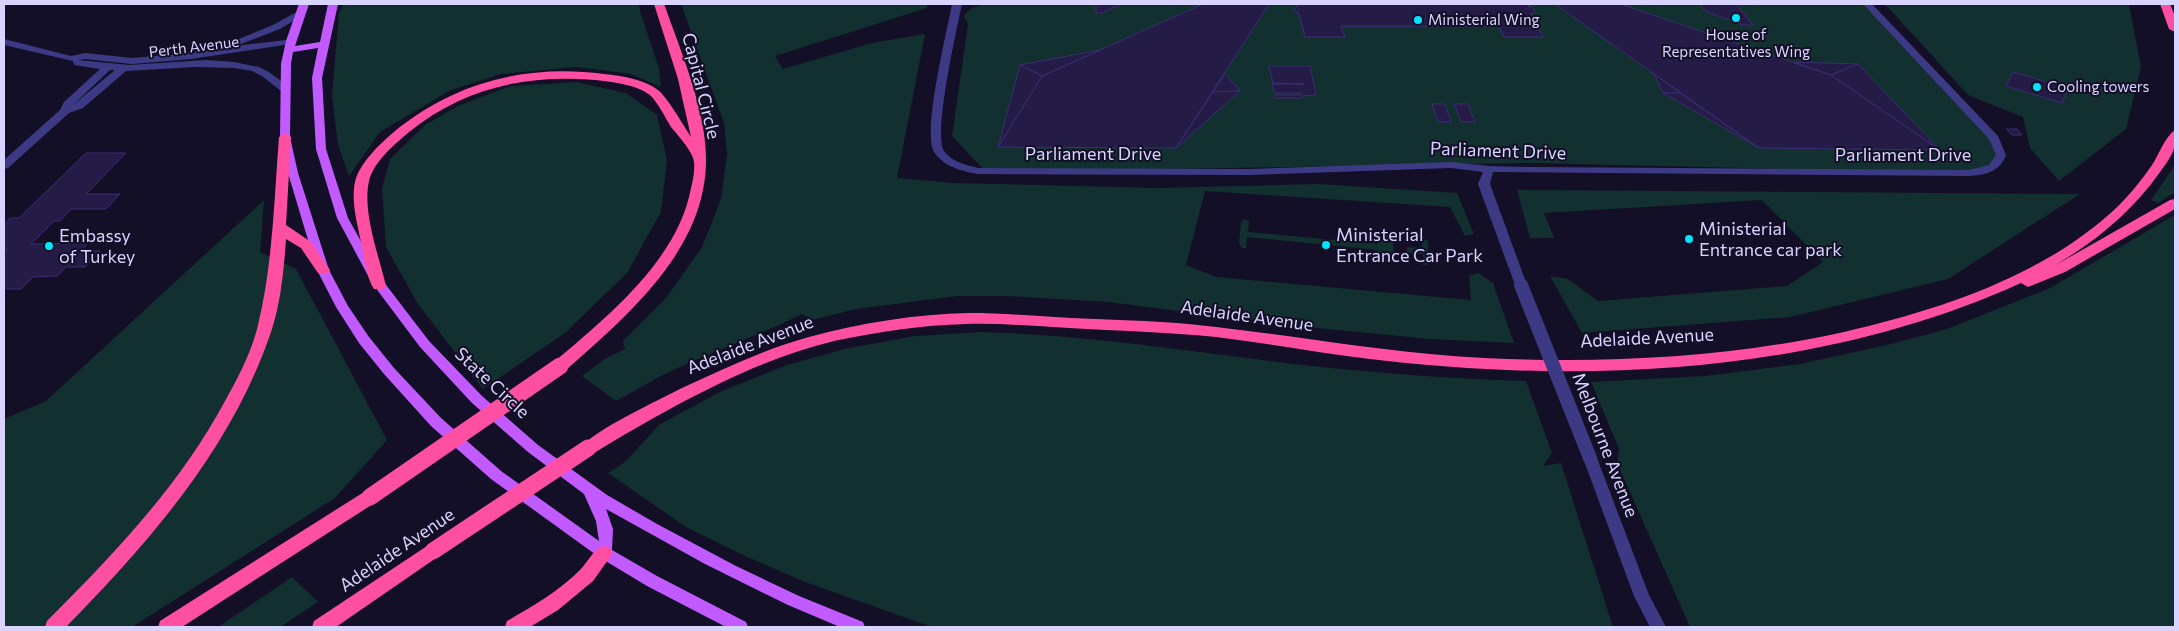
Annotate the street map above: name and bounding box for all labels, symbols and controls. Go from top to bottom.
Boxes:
place label: Ministerial Wing [1428,10,1540,28]
marker: House of Representatives Wing [1730,12,1742,24]
marker: Ministerial Wing [1412,14,1424,26]
place label: House of Representatives Wing [1662,25,1810,60]
street label: Capital Circle [678,30,726,141]
street label: Perth Avenue [148,32,240,60]
place label: Cooling towers [2047,77,2150,95]
marker: Cooling towers [2031,81,2043,93]
street label: Parliament Drive [1430,137,1567,163]
street label: Parliament Drive [1025,142,1161,164]
street label: Parliament Drive [1835,143,1971,165]
place label: Ministerial Entrance car park [1699,217,1842,260]
place label: Ministerial Entrance Car Park [1336,223,1483,266]
place label: Embassy of Turkey [59,224,135,267]
marker: Ministerial Entrance car park [1683,233,1695,245]
marker: Ministerial Entrance Car Park [1320,239,1332,251]
marker: Embassy of Turkey [43,240,55,252]
street label: Adelaide Avenue [1179,295,1315,335]
street label: Adelaide Avenue [683,310,816,378]
street label: Adelaide Avenue [1580,323,1714,351]
street label: State Circle [451,342,535,422]
street label: Melbourne Avenue [1568,369,1644,520]
street label: Adelaide Avenue [335,503,458,596]

